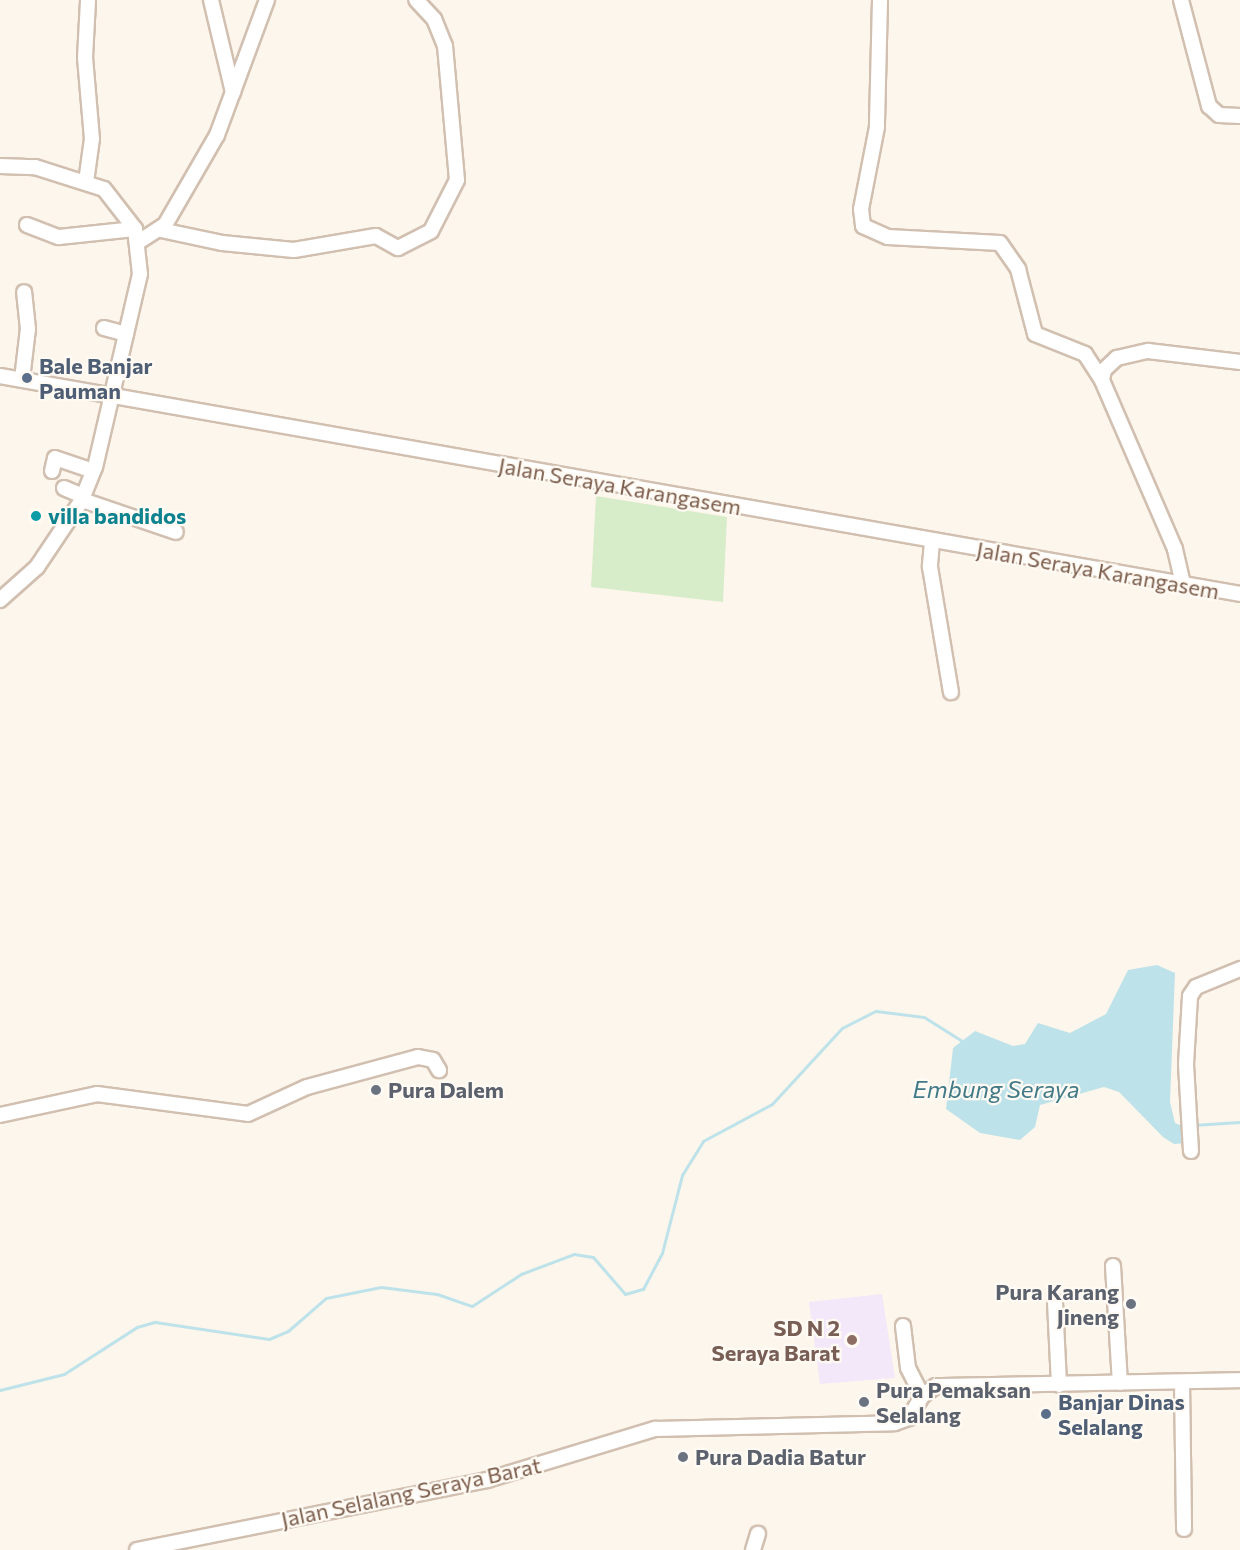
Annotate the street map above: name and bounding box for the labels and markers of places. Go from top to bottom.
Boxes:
place label: Bale Banjar Pauman [39,352,153,404]
marker: Bale Banjar Pauman [20,371,34,385]
place label: villa bandidos [48,503,186,529]
marker: villa bandidos [29,509,43,523]
place label: Pura Dalem [388,1077,504,1103]
marker: Pura Dalem [369,1083,383,1097]
place label: Pura Karang Jineng [995,1278,1119,1330]
marker: Pura Karang Jineng [1124,1297,1138,1311]
place label: SD N 2 Seraya Barat [711,1314,840,1366]
marker: SD N 2 Seraya Barat [845,1333,859,1347]
place label: Pura Pemaksan Selalang [876,1376,1031,1428]
place label: Banjar Dinas Selalang [1058,1388,1185,1440]
marker: Pura Pemaksan Selalang [857,1395,871,1409]
marker: Banjar Dinas Selalang [1039,1407,1053,1421]
place label: Pura Dadia Batur [695,1444,866,1470]
marker: Pura Dadia Batur [676,1450,690,1464]

